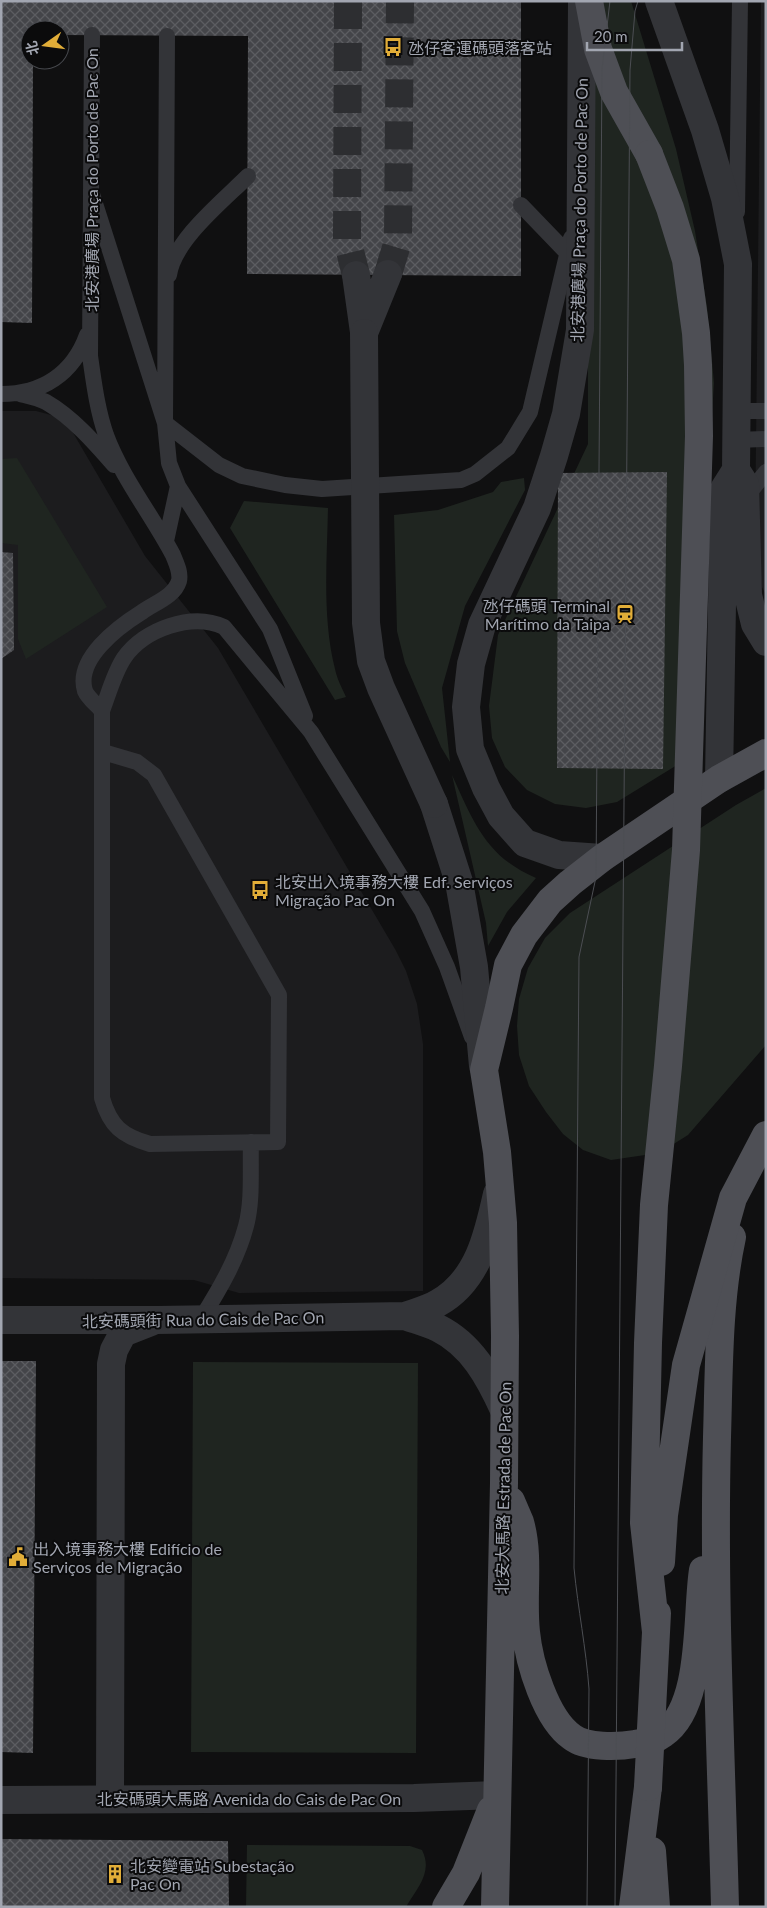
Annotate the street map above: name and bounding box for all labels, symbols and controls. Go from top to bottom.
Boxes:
north arrow [20,20,70,70]
scale bar [587,20,682,52]
text: 20 m [594,27,628,45]
bus stop icon: 氹仔客運碼頭落客站 [382,36,404,58]
place label: 氹仔客運碼頭落客站 [408,38,552,57]
text: 北 [22,39,42,57]
street label: 北安港廣場 Praça do Porto de Pac On [82,48,101,312]
street label: 北安港廣場 Praça do Porto de Pac On [567,78,591,342]
place label: 氹仔碼頭 Terminal Marítimo da Taipa [482,596,610,633]
station icon: 氹仔碼頭 Terminal Marítimo da Taipa [614,603,636,625]
place label: 北安出入境事務大樓 Edf. Serviços Migração Pac On [275,872,513,909]
bus stop icon: 北安出入境事務大樓 Edf. Serviços Migração Pac On [249,879,271,901]
street label: 北安碼頭街 Rua do Cais de Pac On [82,1307,324,1331]
street label: 北安大馬路 Estrada de Pac On [492,1382,514,1594]
place label: 出入境事務大樓 Edifício de Serviços de Migração [33,1539,222,1576]
public building icon: 出入境事務大樓 Edifício de Serviços de Migração [7,1546,29,1568]
street label: 北安碼頭大馬路 Avenida do Cais de Pac On [97,1789,401,1808]
place label: 北安變電站 Subestação Pac On [130,1856,294,1893]
building icon: 北安變電站 Subestação Pac On [104,1863,126,1885]

